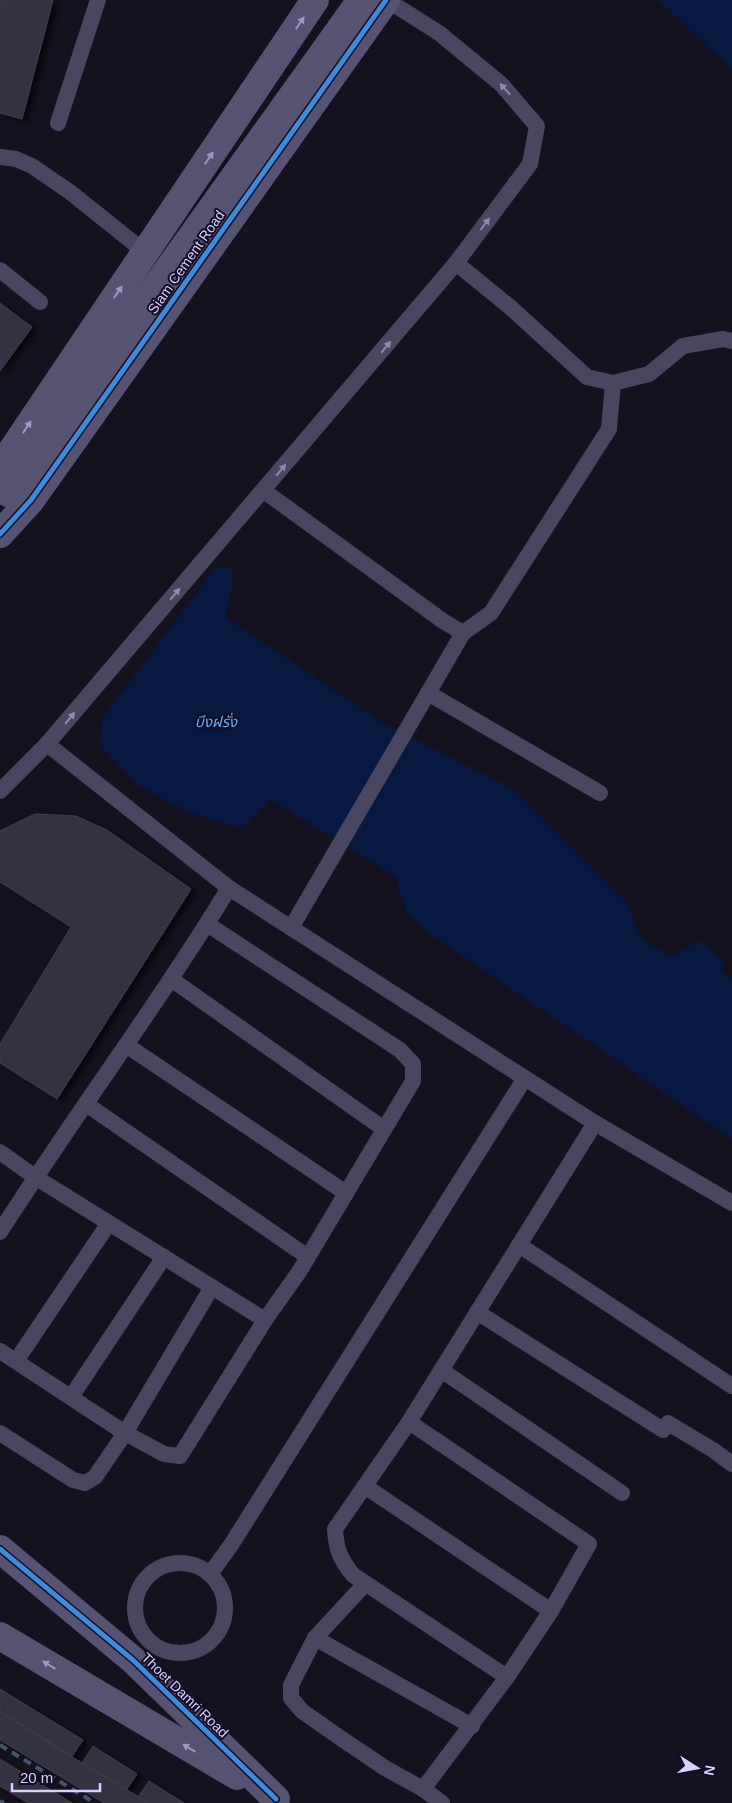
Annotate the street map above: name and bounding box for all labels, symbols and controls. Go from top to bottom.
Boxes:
one-way arrow [295,16,305,30]
one-way arrow [499,84,511,96]
one-way arrow [204,151,214,165]
street label: Siam Cement Road [144,207,228,317]
one-way arrow [480,218,491,231]
one-way arrow [113,286,123,299]
one-way arrow [380,341,392,353]
one-way arrow [22,420,32,434]
one-way arrow [275,464,286,477]
one-way arrow [170,588,181,601]
one-way arrow [64,712,76,724]
water label: บึงฝรั่ง [195,712,238,730]
street label: Thoet Damri Road [138,1650,232,1740]
one-way arrow [43,1661,56,1670]
one-way arrow [183,1743,196,1752]
north arrow [672,1743,722,1793]
scale bar [12,1760,100,1792]
text: N [701,1764,719,1777]
text: 20 m [20,1769,53,1786]

